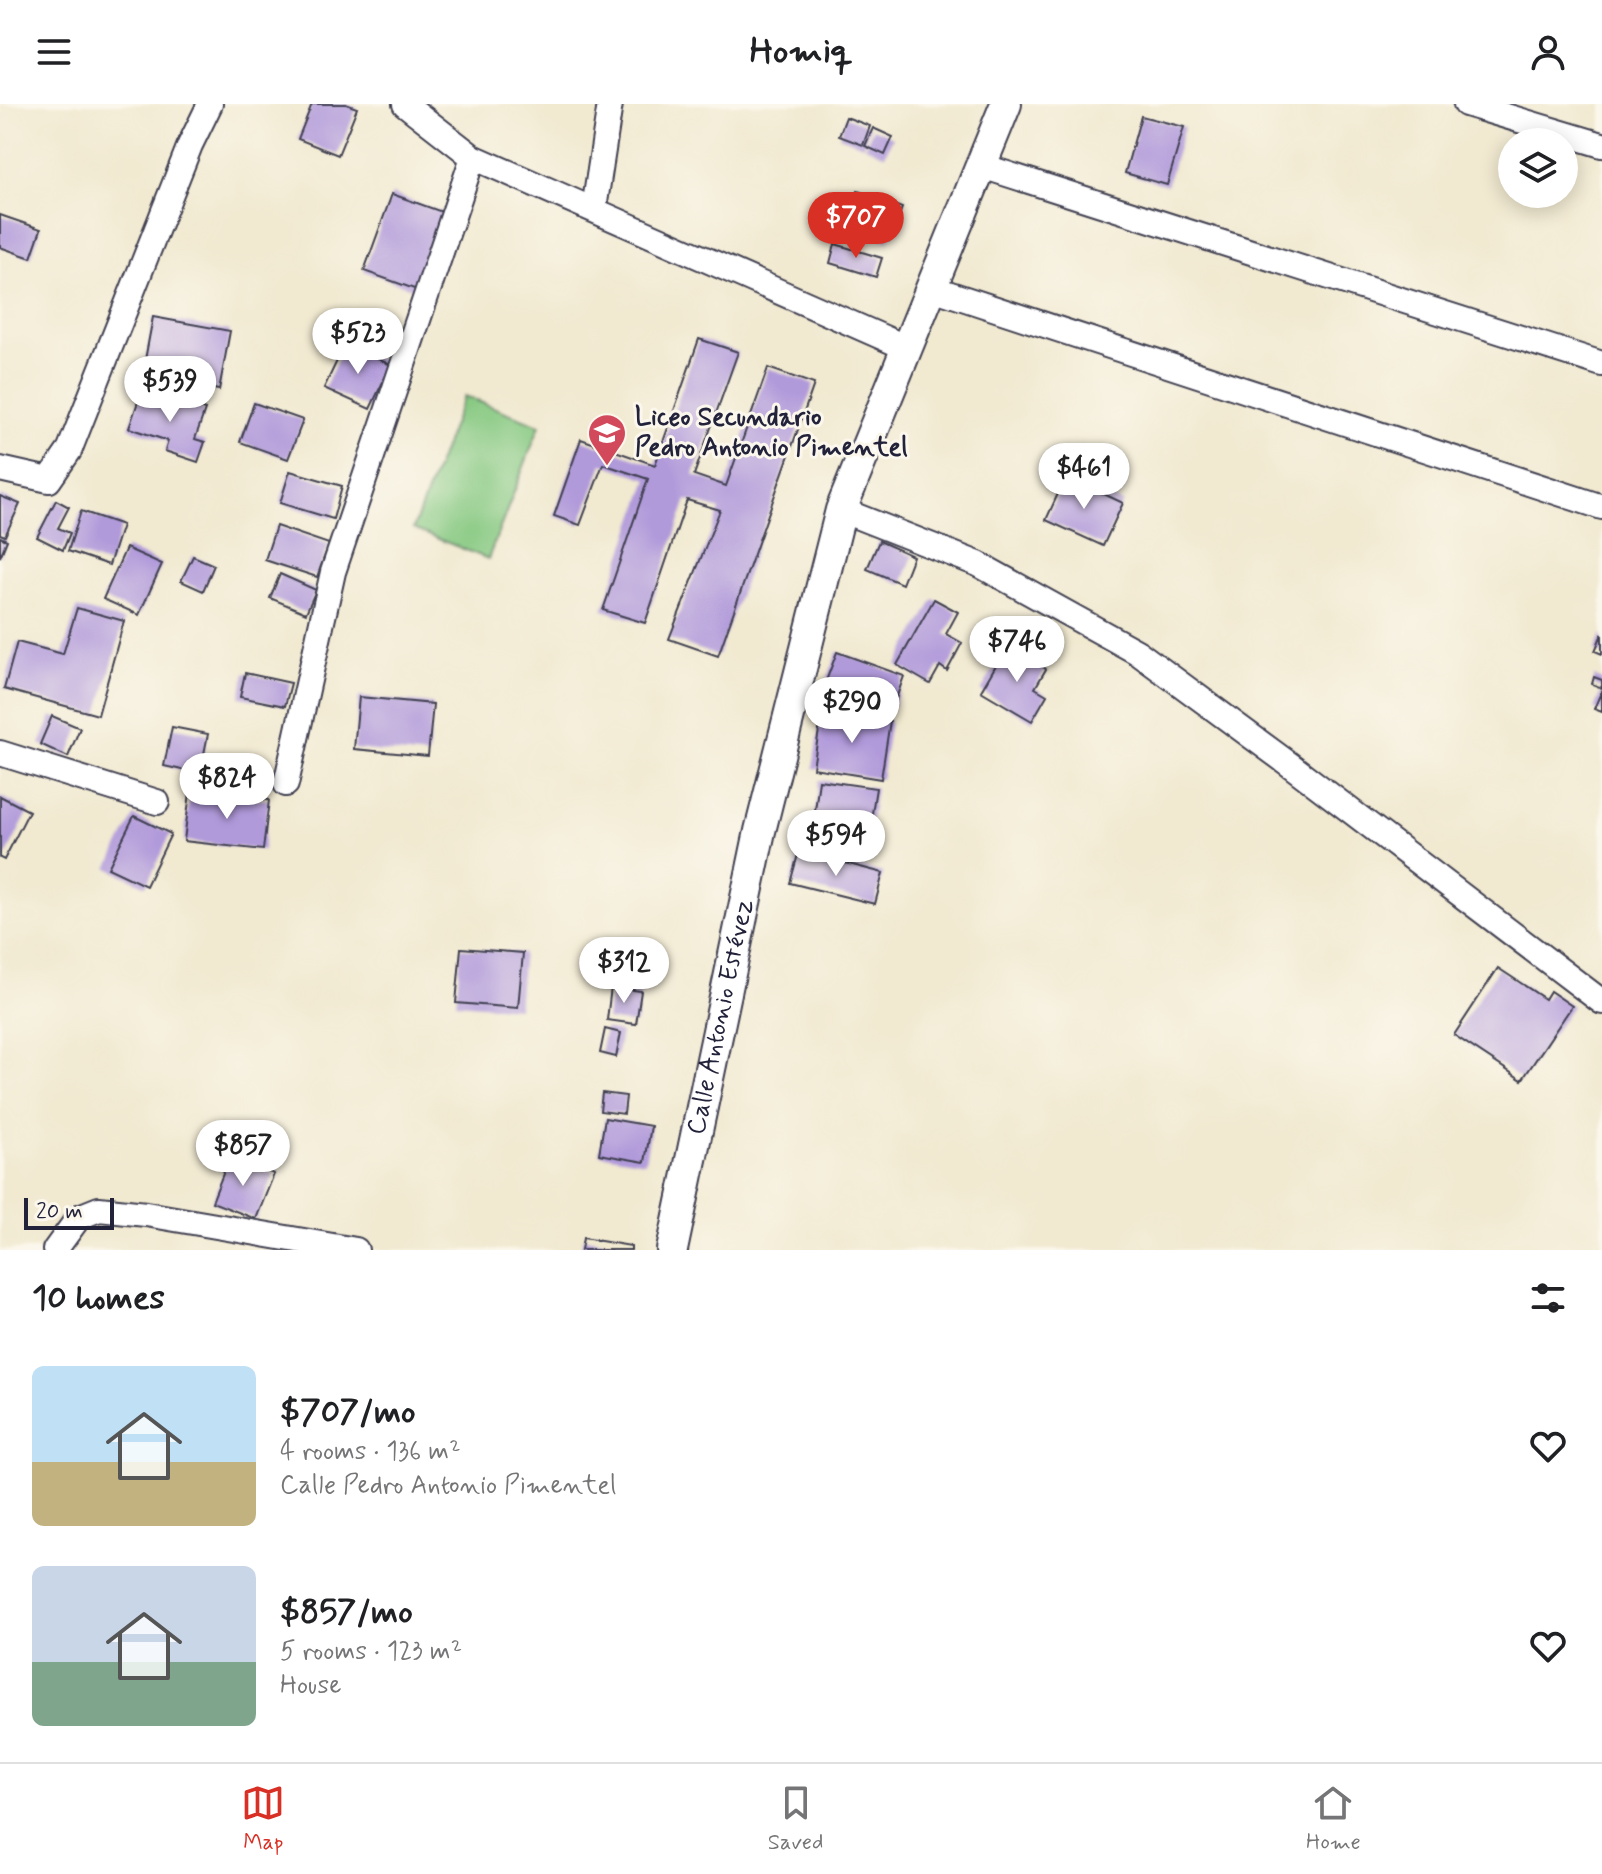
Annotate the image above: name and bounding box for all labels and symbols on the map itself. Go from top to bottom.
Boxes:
pin: $707 [809,192,903,260]
pin: $523 [311,308,405,376]
pin: $539 [123,356,217,424]
place label: Liceo Secundario Pedro Antonio Pimentel [635,401,908,465]
school or university icon: Liceo Secundario Pedro Antonio Pimentel [586,412,628,467]
pin: $461 [1037,443,1131,511]
pin: $746 [970,616,1064,684]
pin: $290 [805,677,899,745]
pin: $824 [180,753,274,821]
pin: $594 [789,810,883,878]
street label: Calle Antonio Estévez [680,896,762,1138]
pin: $312 [577,937,671,1005]
pin: $857 [196,1120,290,1188]
scale bar [24,1194,114,1230]

